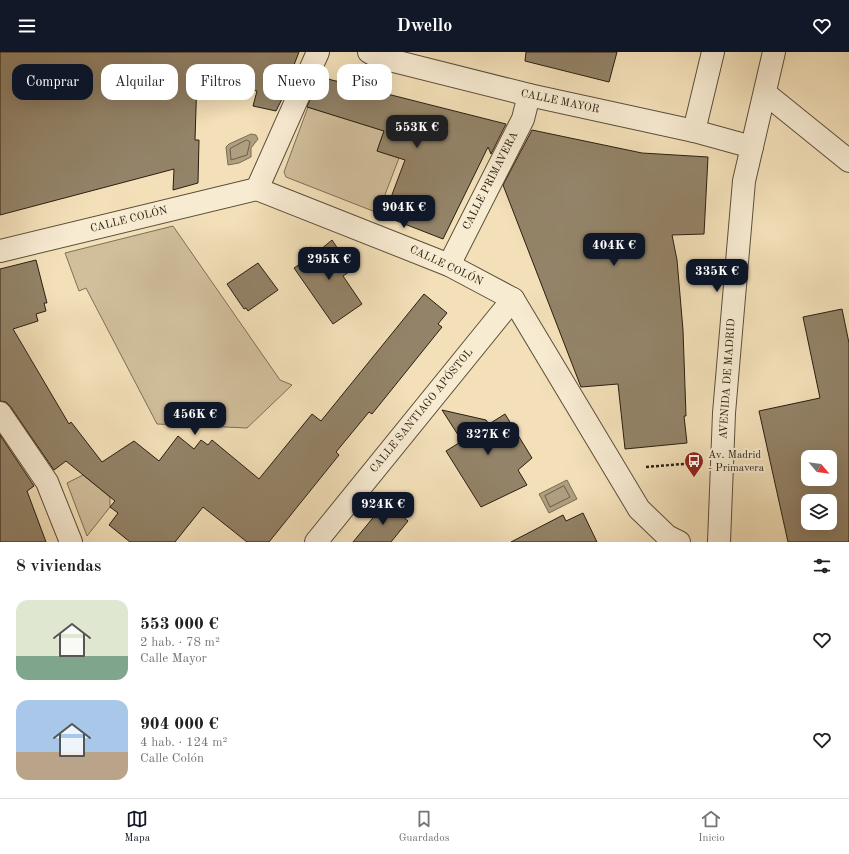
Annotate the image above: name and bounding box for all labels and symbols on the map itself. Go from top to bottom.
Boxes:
street label: CALLE MAYOR [520,88,600,116]
pin: 553K € [384,115,450,149]
street label: CALLE PRIMAVERA [461,130,521,232]
pin: 904K € [371,195,437,229]
street label: CALLE COLÓN [89,203,169,235]
pin: 404K € [581,233,647,267]
street label: CALLE COLÓN [408,242,486,288]
pin: 295K € [296,247,362,281]
pin: 335K € [684,259,750,293]
street label: AVENIDA DE MADRID [718,318,738,440]
street label: CALLE SANTIAGO APÓSTOL [367,346,475,475]
pin: 456K € [162,402,228,436]
pin: 327K € [455,422,521,456]
bus stop icon: Av. Madrid - Primavera [683,450,705,478]
place label: Av. Madrid - Primavera [708,450,765,474]
north arrow [801,450,837,486]
pin: 924K € [350,492,416,526]

